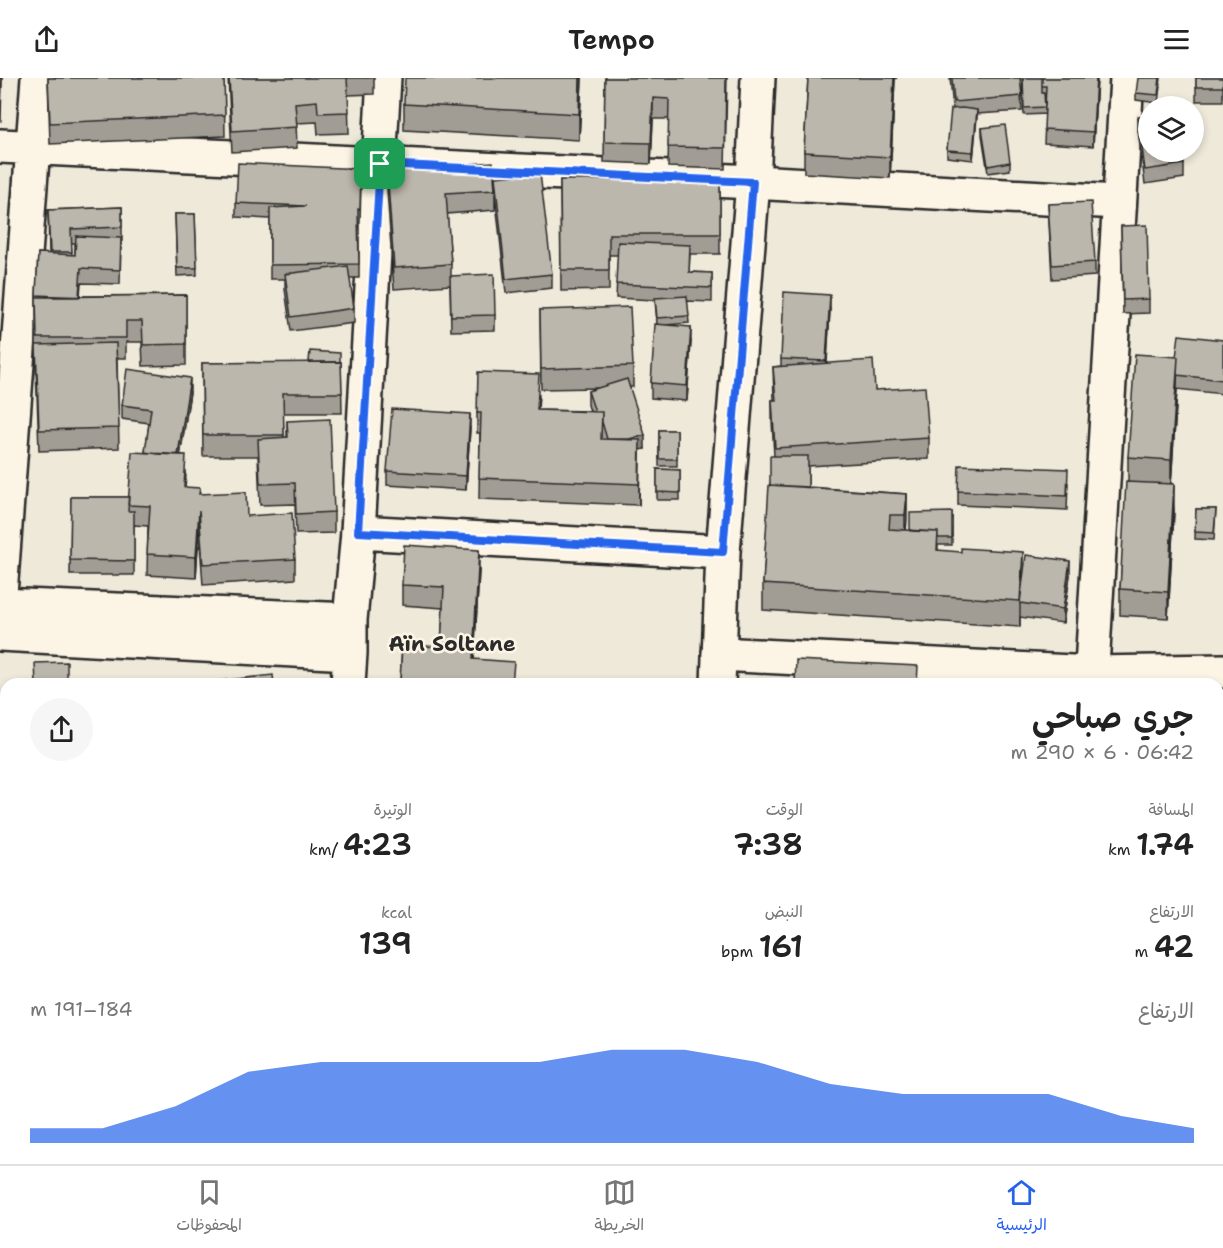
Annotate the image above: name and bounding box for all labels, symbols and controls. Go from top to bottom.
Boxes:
text: Tempo [568,21,655,58]
icon: share [30,23,63,56]
icon: menu [1160,23,1193,56]
map controls [1138,96,1204,162]
button: layers [1138,96,1204,162]
pin [354,138,405,189]
icon: arrive [363,147,396,180]
district label: Aïn Soltane [388,630,516,658]
text: جري صباحي [1032,694,1194,739]
button: share [30,698,93,761]
text: 06:42 · 6 × 290 m [1011,739,1194,765]
text: الوتيرة [373,799,412,820]
text: الوقت [766,799,803,820]
text: المسافة [1148,799,1194,820]
text: 4:23 [343,824,412,865]
text: 7:38 [733,824,803,865]
text: 1.74 [1136,824,1194,865]
text: /km [309,839,343,860]
text: km [1108,839,1136,860]
text: النبض [765,901,803,922]
text: الارتفاع [1149,901,1194,922]
text: kcal [381,902,412,923]
text: 139 [359,923,412,964]
text: 161 [759,926,803,967]
text: 42 [1154,926,1194,967]
text: bpm [721,941,759,962]
text: m [1135,941,1154,962]
text: 184–191 m [30,996,133,1022]
text: الارتفاع [1138,998,1194,1024]
tab: المحفوظات [176,1176,242,1239]
tab: الخريطة [594,1176,644,1239]
tab: الرئيسية [997,1176,1047,1239]

